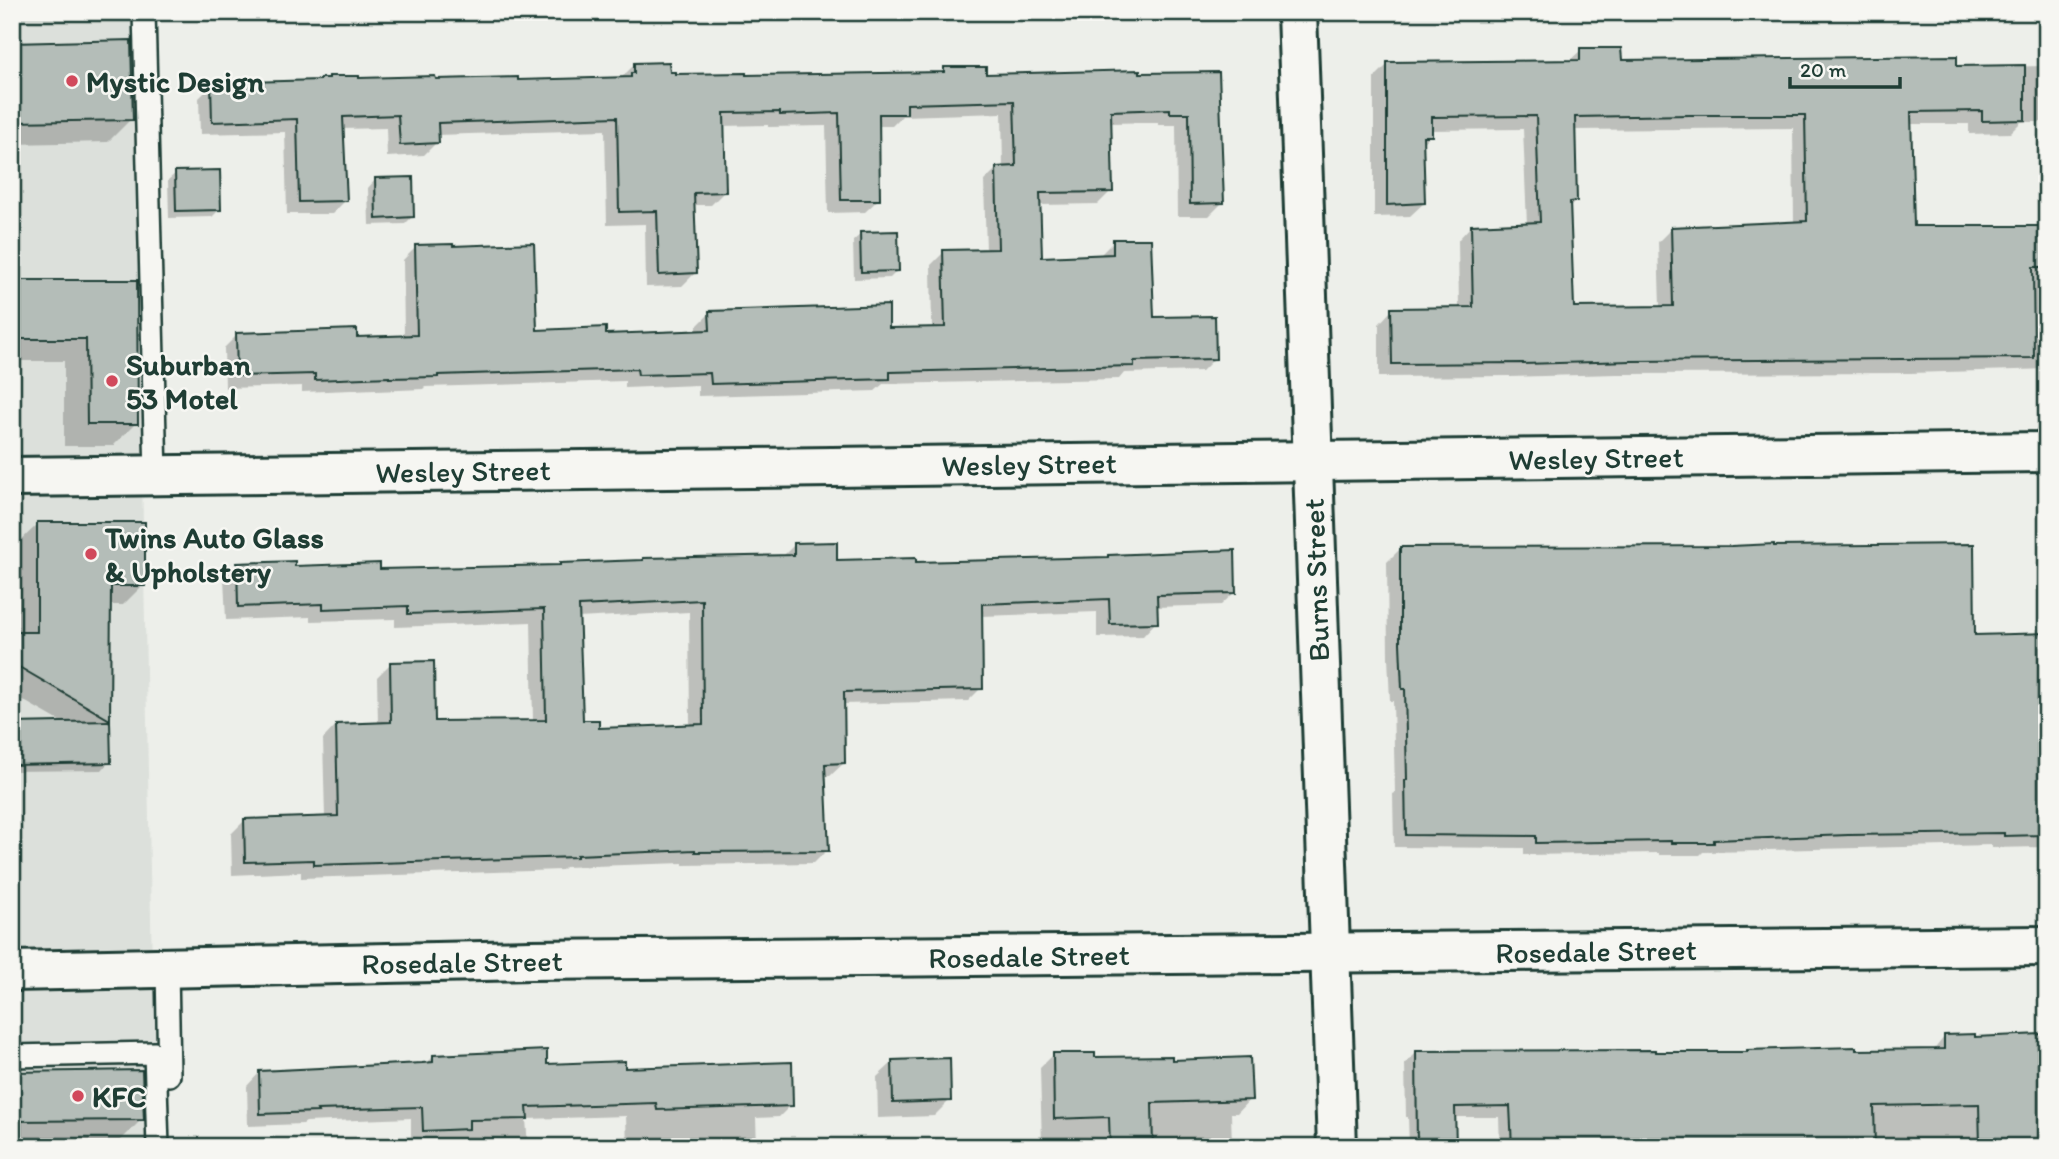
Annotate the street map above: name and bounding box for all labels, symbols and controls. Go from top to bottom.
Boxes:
scale bar [1790,46,1900,90]
text: 20 m [1800,57,1847,82]
place label: Mystic Design [86,63,264,100]
marker: Mystic Design [64,73,80,89]
place label: Suburban 53 Motel [126,346,251,417]
marker: Suburban 53 Motel [104,373,120,389]
street label: Wesley Street [1508,438,1684,478]
street label: Wesley Street [941,444,1117,484]
street label: Wesley Street [375,451,551,491]
street label: Burns Street [1295,498,1337,662]
place label: Twins Auto Glass & Upholstery [104,519,324,590]
marker: Twins Auto Glass & Upholstery [83,546,99,562]
street label: Rosedale Street [1495,931,1697,971]
street label: Rosedale Street [928,936,1130,976]
street label: Rosedale Street [361,942,563,982]
place label: KFC [92,1078,146,1115]
marker: KFC [70,1088,86,1104]

